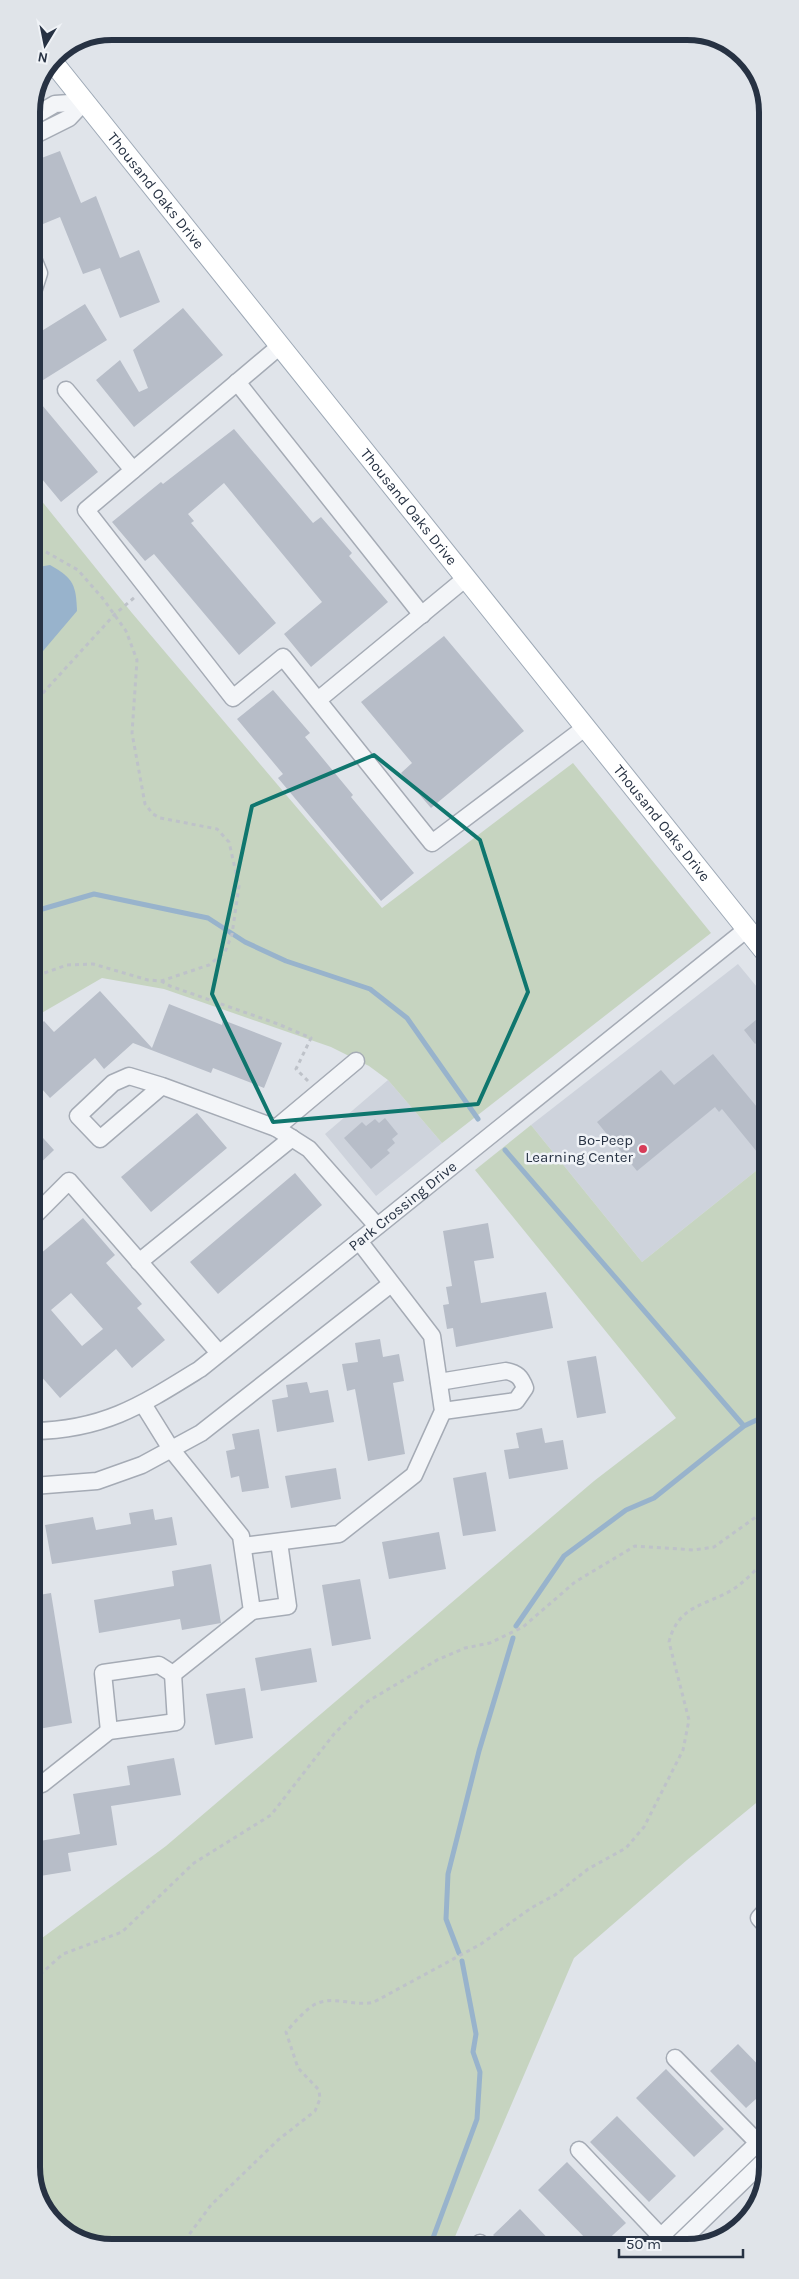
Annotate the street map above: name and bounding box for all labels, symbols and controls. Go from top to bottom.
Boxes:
north arrow [20,20,70,70]
text: N [36,48,49,67]
street label: Thousand Oaks Drive [104,129,208,253]
street label: Thousand Oaks Drive [357,445,461,569]
street label: Thousand Oaks Drive [610,761,714,885]
place label: Bo-Peep Learning Center [525,1131,634,1166]
marker: Bo-Peep Learning Center [637,1143,649,1155]
street label: Park Crossing Drive [345,1157,460,1255]
scale bar [619,2226,743,2258]
text: 50 m [626,2235,661,2253]

